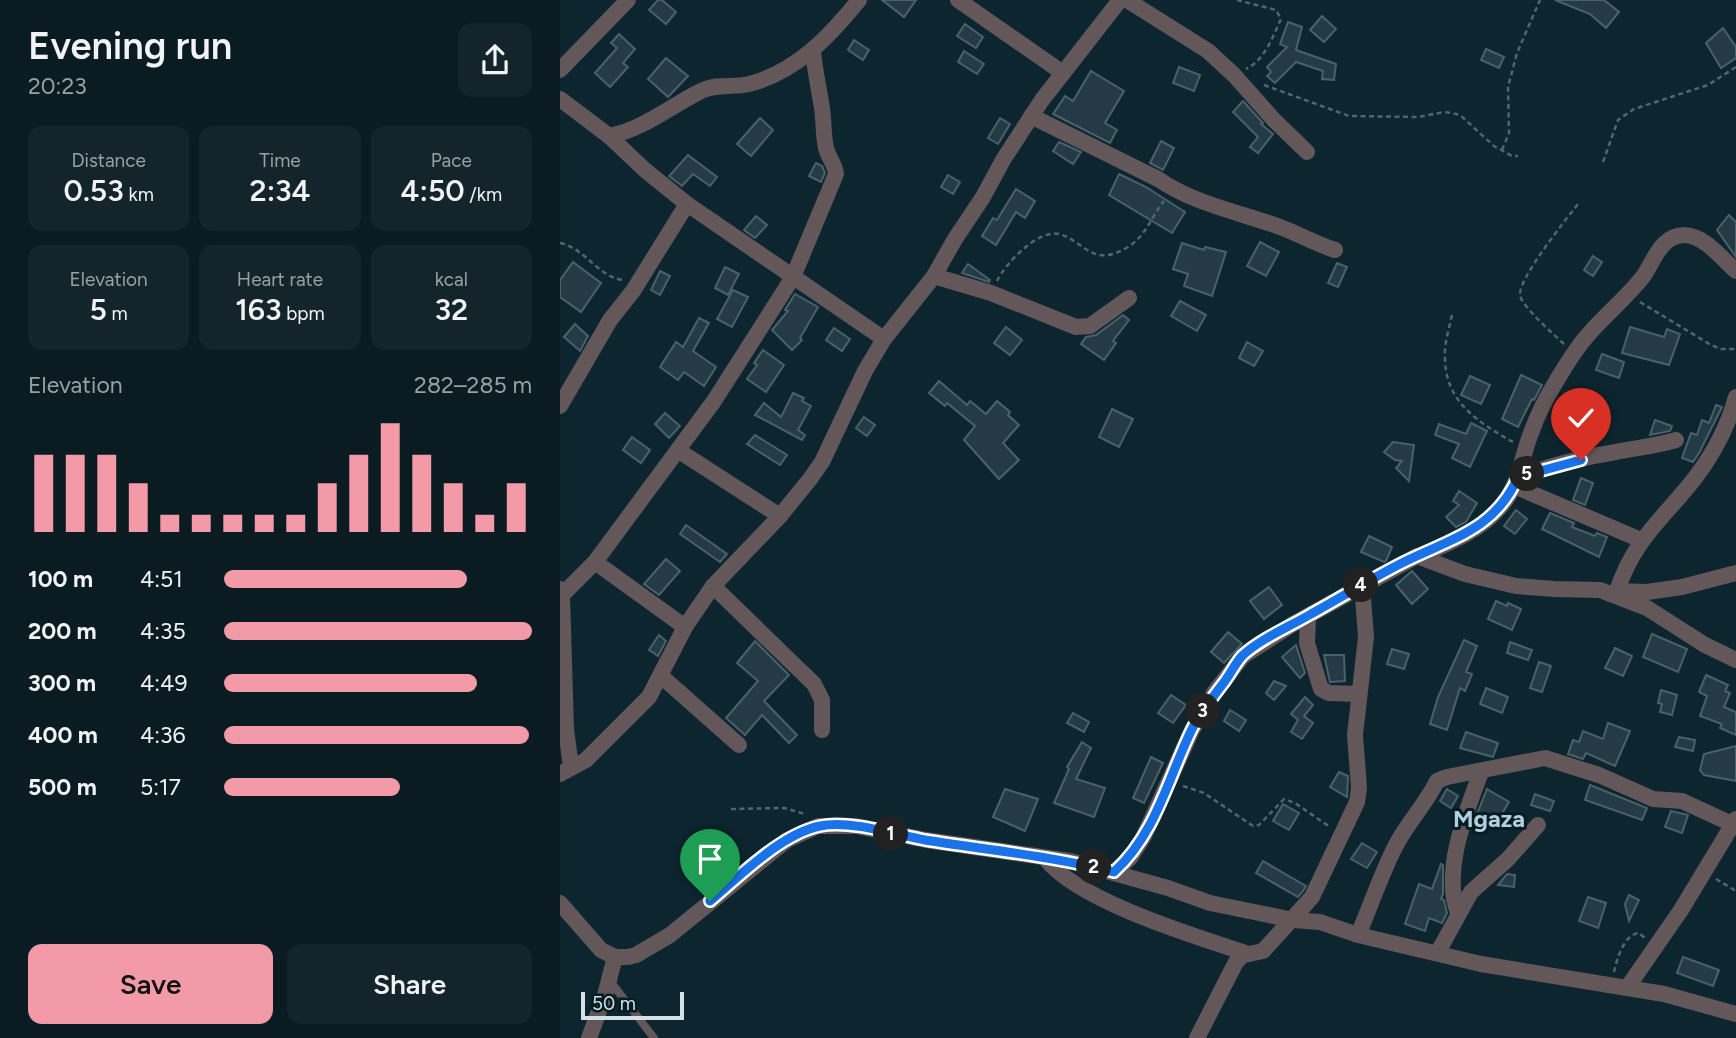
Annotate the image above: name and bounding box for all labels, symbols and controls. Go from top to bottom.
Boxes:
text: Evening run [28,23,232,69]
button: share [458,23,532,97]
text: 20:23 [28,72,87,100]
text: Distance [71,149,146,172]
text: Time [259,149,301,172]
text: Pace [431,149,472,172]
text: 0.53 [64,172,124,209]
text: 2:34 [250,172,310,209]
text: 4:50 [401,172,465,209]
text: km [124,183,154,206]
text: /km [465,183,502,206]
text: Elevation [70,268,148,291]
text: Heart rate [237,268,323,291]
text: kcal [435,268,468,291]
text: 5 [90,291,107,328]
text: 163 [235,291,282,328]
text: 32 [434,291,468,328]
text: m [107,302,128,325]
text: bpm [282,302,325,325]
text: Elevation [28,371,123,399]
text: 282–285 m [414,371,532,399]
pin [1551,388,1611,460]
icon: check [1562,399,1600,437]
pin: 5 [1510,456,1544,491]
text: 5 [1521,462,1532,485]
text: 100 m [28,565,93,593]
text: 4:51 [140,565,183,593]
pin: 4 [1344,568,1378,602]
text: 4 [1354,573,1367,596]
text: 200 m [28,617,97,645]
text: 4:35 [140,617,186,645]
text: 300 m [28,669,96,697]
text: 4:49 [140,669,187,697]
pin: 3 [1186,694,1220,728]
text: 3 [1197,699,1208,722]
text: 400 m [28,721,98,749]
text: 4:36 [140,721,186,749]
text: 500 m [28,773,97,801]
text: 5:17 [140,773,181,801]
district label: Mgaza [1453,804,1525,833]
pin: 1 [874,816,908,852]
text: 1 [886,822,895,845]
pin [680,829,740,901]
icon: arrive [691,840,729,878]
pin: 2 [1076,850,1112,884]
text: 2 [1088,855,1099,878]
button: Save [28,944,273,1024]
button: Share [287,944,532,1024]
scale bar [581,989,684,1021]
text: 50 m [592,992,636,1015]

